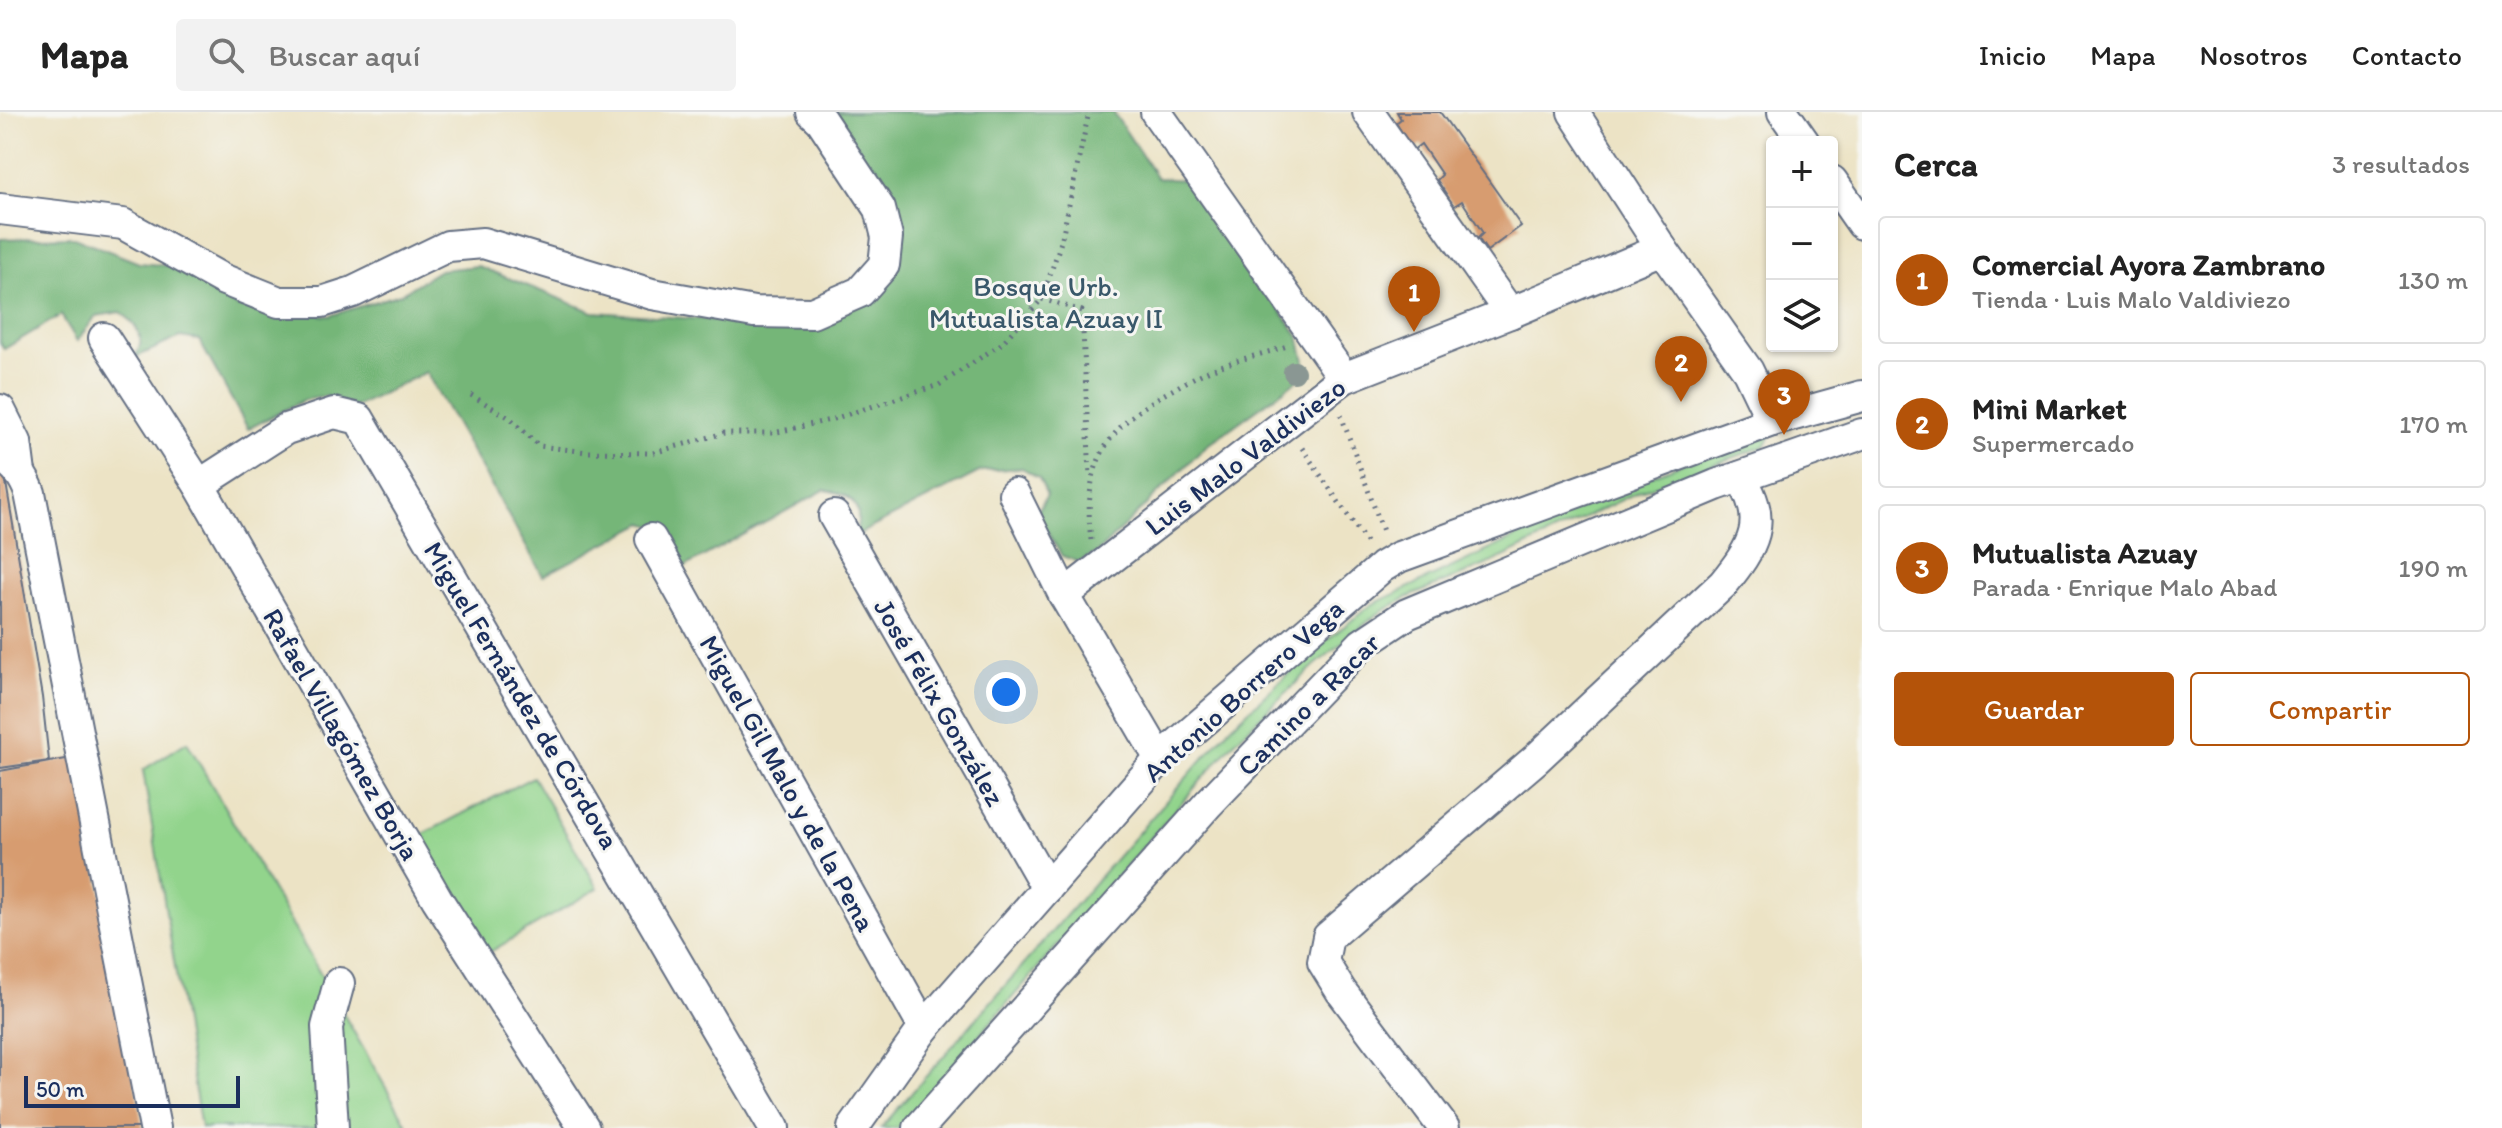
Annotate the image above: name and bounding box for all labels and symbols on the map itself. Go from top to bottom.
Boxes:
pin: 1 [1388,266,1440,332]
park label: Bosque Urb. Mutualista Azuay II [929,269,1163,335]
pin: 2 [1655,336,1707,402]
street label: Luis Malo Valdiviezo [1138,369,1352,543]
pin: 3 [1758,369,1810,435]
street label: Miguel Fernández de Córdova [417,535,627,855]
street label: Antonio Borrero Vega [1136,591,1350,789]
street label: José Félix González [867,592,1013,812]
street label: Rafael Villagómez Borja [256,602,428,866]
street label: Camino a Racar [1229,625,1387,783]
street label: Miguel Gil Malo y de la Pena [692,629,884,937]
your location [986,672,1026,712]
scale bar [24,1072,240,1108]

